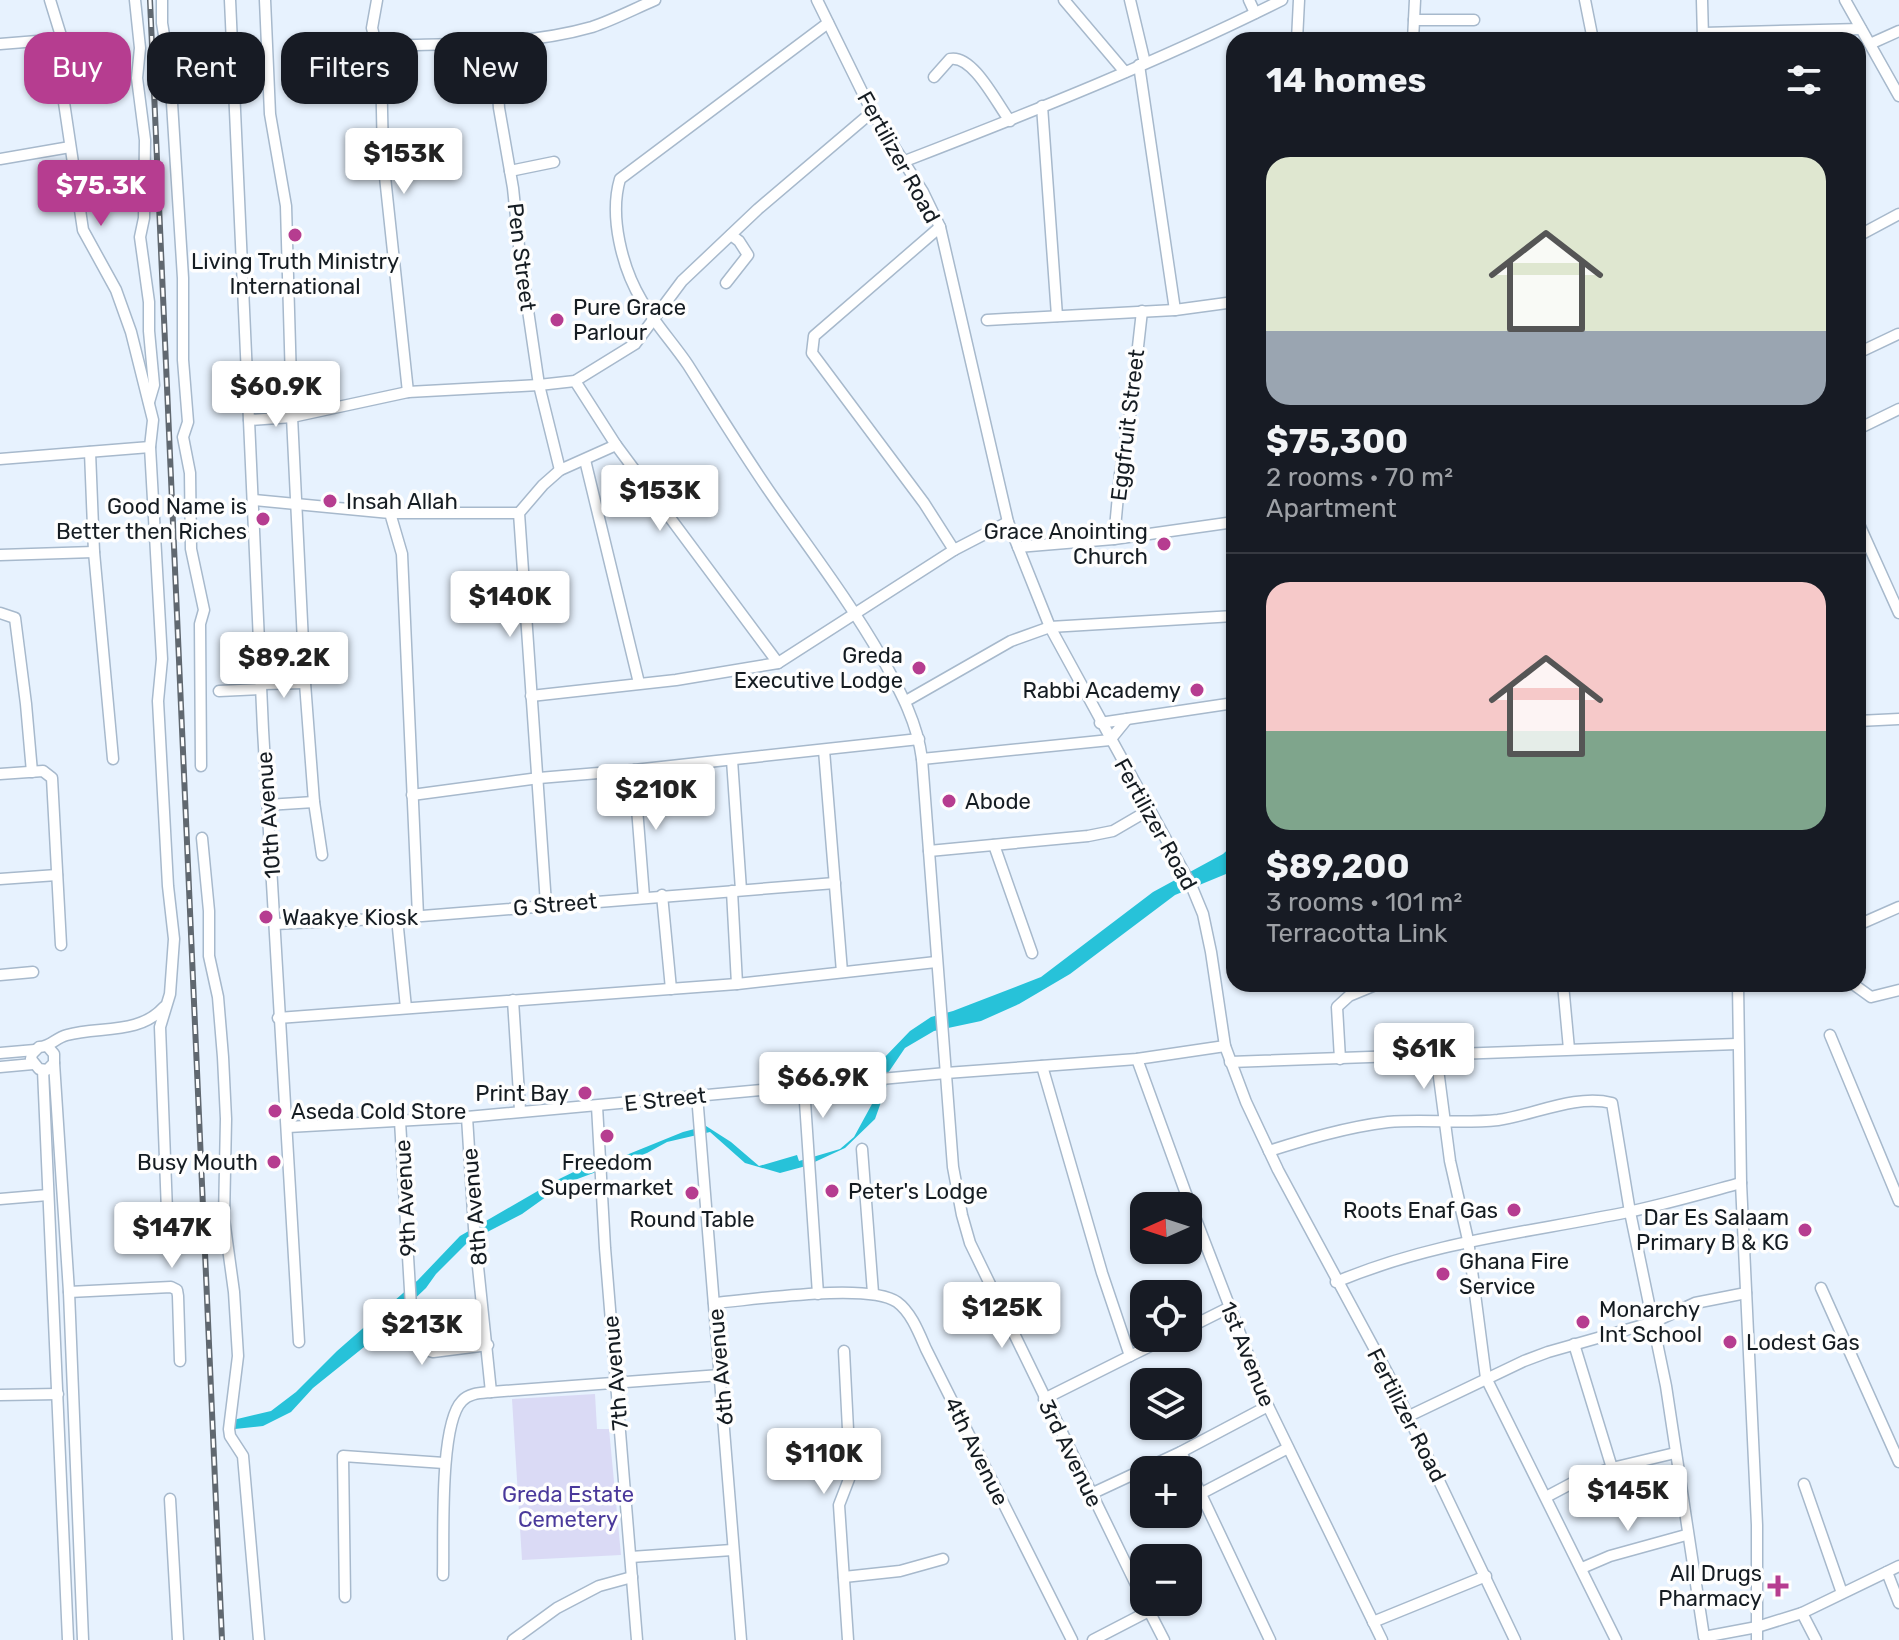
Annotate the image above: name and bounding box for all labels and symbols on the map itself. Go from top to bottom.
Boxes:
street label: Fertilizer Road [851,87,946,228]
pin: $153K [348,128,460,196]
pin: $75.3K [36,160,166,228]
street label: Pen Street [501,202,542,313]
marker: Living Truth Ministry International [286,226,304,244]
place label: Living Truth Ministry International [191,248,399,300]
place label: Pure Grace Parlour [573,294,686,346]
marker: Pure Grace Parlour [548,311,566,329]
street label: Eggfruit Street [1105,347,1150,502]
pin: $60.9K [211,361,341,429]
pin: $153K [604,465,716,533]
place label: Insah Allah [346,488,458,515]
marker: Insah Allah [321,492,339,510]
place label: Good Name is Better then Riches [56,493,247,545]
marker: Good Name is Better then Riches [254,510,272,528]
place label: Grace Anointing Church [984,518,1148,570]
marker: Grace Anointing Church [1155,535,1173,553]
pin: $140K [454,571,566,639]
pin: $89.2K [219,632,349,700]
place label: Greda Executive Lodge [734,642,903,694]
marker: Greda Executive Lodge [910,659,928,677]
place label: Rabbi Academy [1022,677,1181,704]
marker: Rabbi Academy [1188,681,1206,699]
street label: 10th Avenue [251,751,286,879]
street label: Fertilizer Road [1108,754,1203,895]
pin: $210K [600,764,712,832]
place label: Abode [965,788,1031,815]
marker: Abode [940,792,958,810]
street label: G Street [512,887,598,922]
place label: Waakye Kiosk [282,904,419,931]
marker: Waakye Kiosk [257,908,275,926]
pin: $61K [1377,1023,1471,1091]
pin: $66.9K [758,1052,888,1120]
place label: Print Bay [475,1080,569,1107]
street label: E Street [623,1082,708,1117]
marker: Print Bay [576,1084,594,1102]
place label: Aseda Cold Store [291,1098,466,1125]
marker: Aseda Cold Store [266,1102,284,1120]
marker: Freedom Supermarket [598,1127,616,1145]
street label: 9th Avenue [389,1139,422,1257]
street label: 8th Avenue [456,1147,493,1267]
place label: Busy Mouth [137,1149,258,1176]
place label: Freedom Supermarket [541,1149,674,1201]
marker: Busy Mouth [265,1153,283,1171]
place label: Peter's Lodge [848,1178,988,1205]
marker: Peter's Lodge [823,1182,841,1200]
marker: Round Table [683,1184,701,1202]
north arrow [1130,1192,1202,1264]
place label: Roots Enaf Gas [1343,1197,1498,1224]
marker: Roots Enaf Gas [1505,1201,1523,1219]
pin: $147K [116,1202,228,1270]
place label: Dar Es Salaam Primary B & KG [1636,1204,1789,1256]
place label: Round Table [629,1206,755,1233]
marker: Dar Es Salaam Primary B & KG [1796,1221,1814,1239]
place label: Ghana Fire Service [1459,1248,1569,1300]
marker: Ghana Fire Service [1434,1265,1452,1283]
pin: $125K [946,1282,1058,1350]
place label: Monarchy Int School [1599,1296,1702,1348]
street label: 1st Avenue [1214,1298,1281,1411]
pin: $213K [366,1299,478,1367]
street label: 6th Avenue [702,1307,739,1426]
marker: Monarchy Int School [1574,1313,1592,1331]
street label: 7th Avenue [597,1314,634,1431]
place label: Lodest Gas [1746,1329,1860,1356]
marker: Lodest Gas [1721,1333,1739,1351]
street label: Fertilizer Road [1361,1344,1452,1487]
street label: 4th Avenue [939,1392,1014,1510]
street label: 3rd Avenue [1033,1395,1108,1511]
pin: $110K [768,1428,880,1496]
pin: $145K [1572,1465,1684,1533]
park label: Greda Estate Cemetery [502,1481,634,1533]
place label: All Drugs Pharmacy [1658,1560,1762,1612]
marker: All Drugs Pharmacy [1769,1577,1787,1595]

